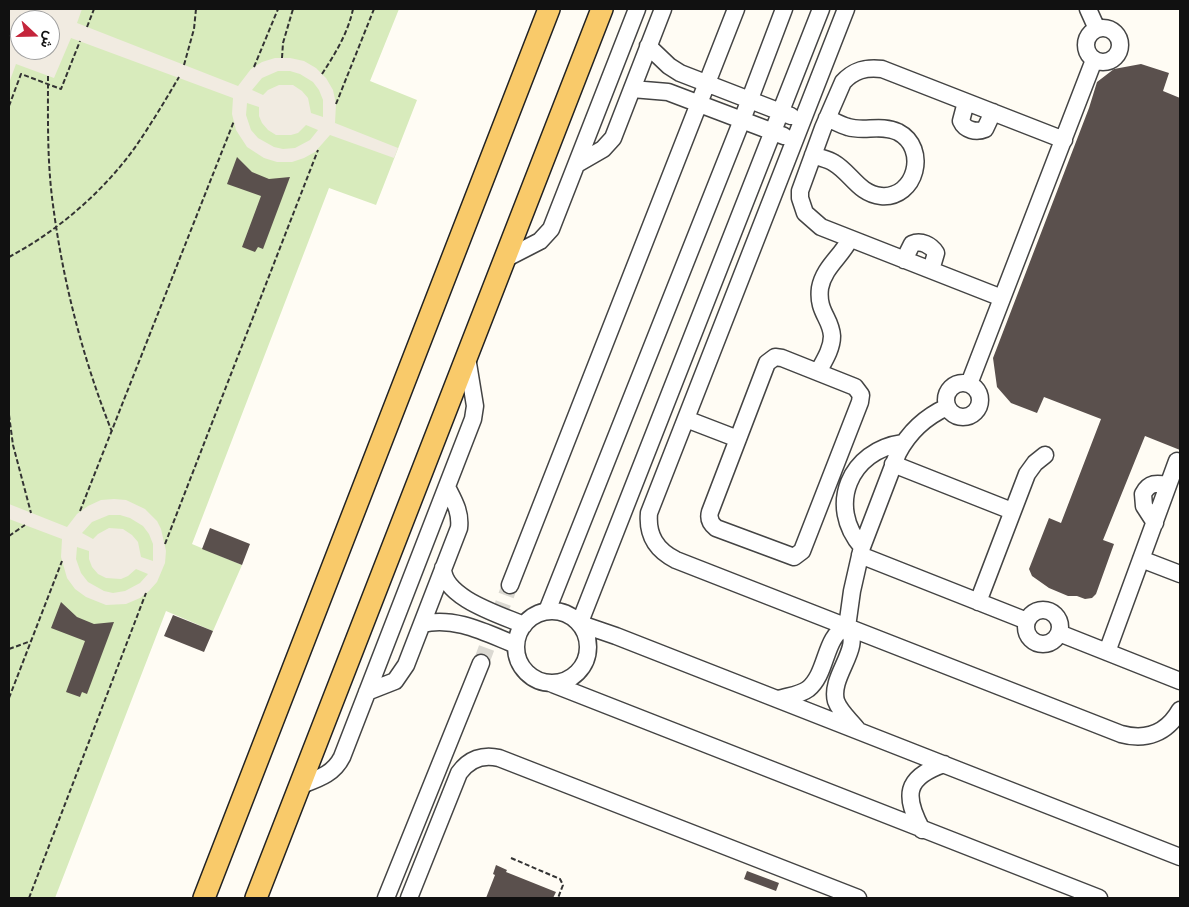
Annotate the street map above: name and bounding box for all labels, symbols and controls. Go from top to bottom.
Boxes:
north arrow [10,10,60,60]
text: ش [37,29,59,51]

